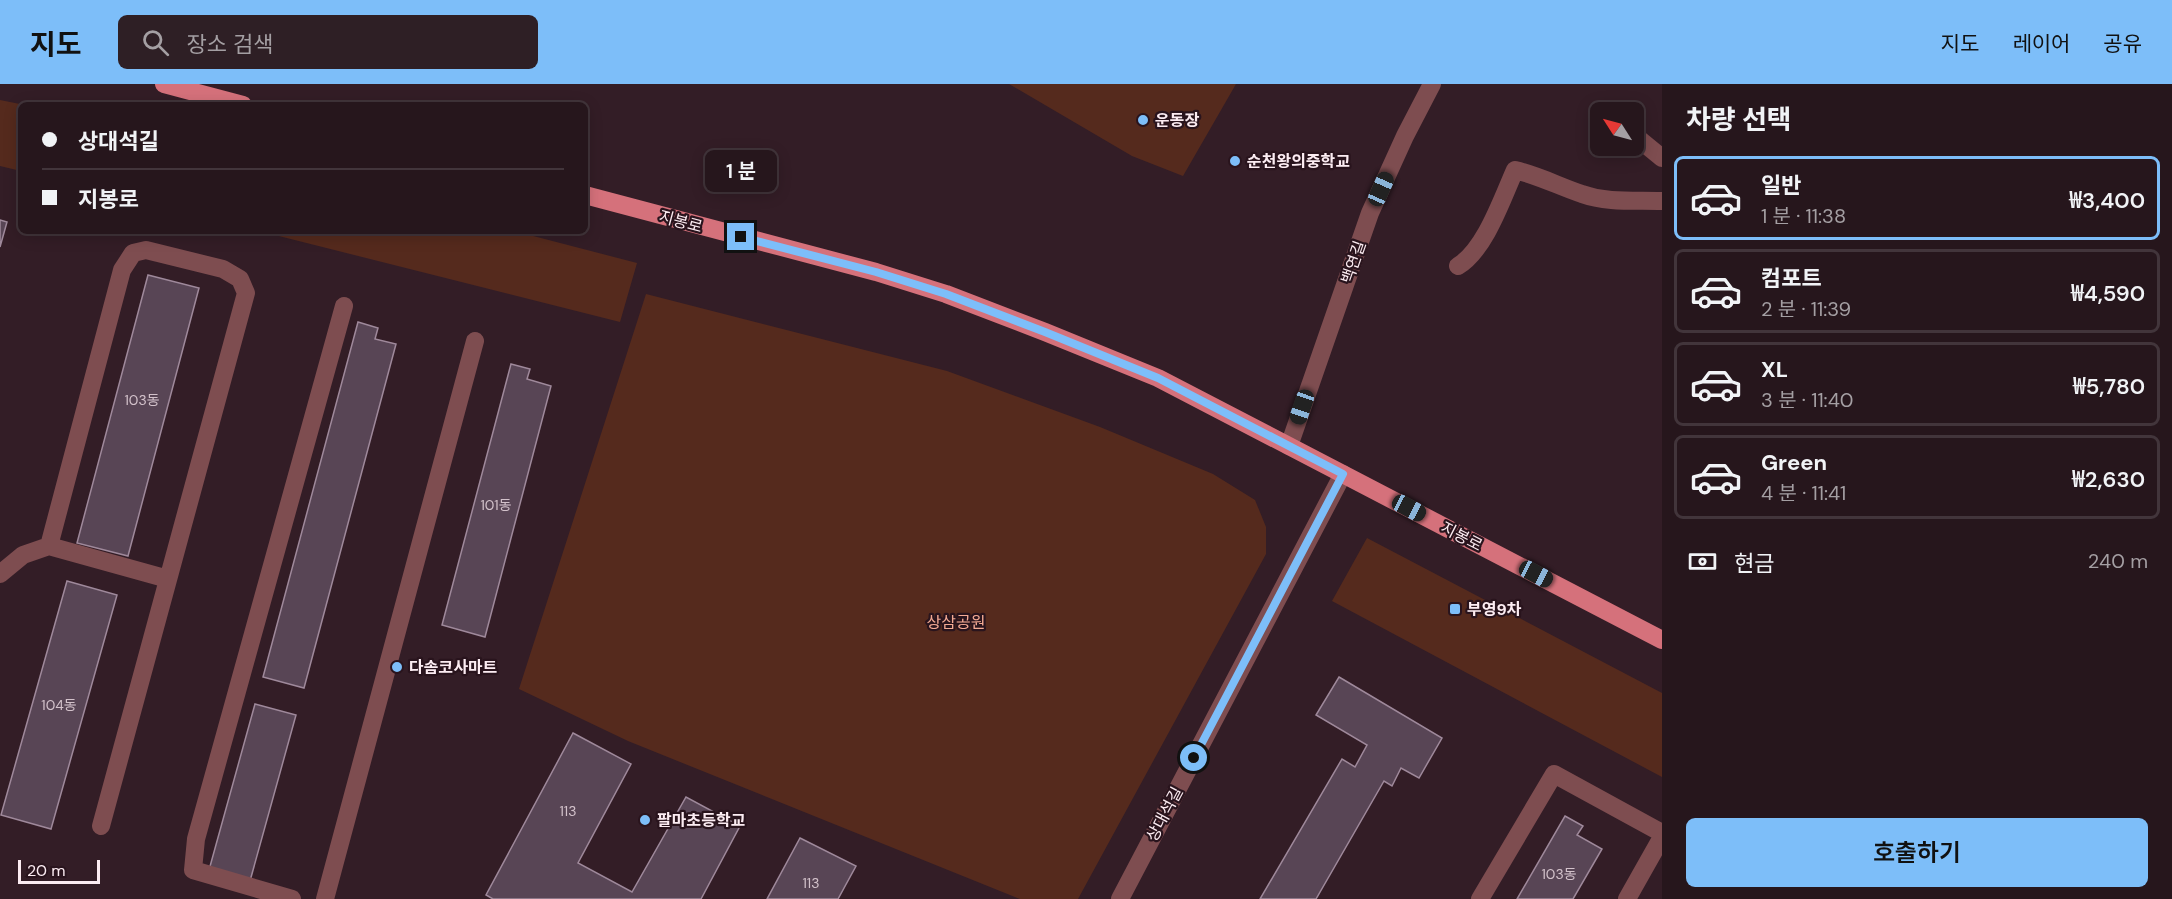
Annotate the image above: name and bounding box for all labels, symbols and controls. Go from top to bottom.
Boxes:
search box [118,15,538,69]
text: 지도 [30,26,82,63]
icon: search [139,26,172,59]
text: 장소 검색 [187,30,273,59]
text: 지도 [1941,30,1979,58]
text: 레이어 [2012,30,2070,58]
text: 공유 [2103,30,2142,58]
north arrow [1590,102,1644,156]
map controls [1590,102,1644,156]
text: 차량 선택 [1686,102,1792,137]
place label: 운동장 [1155,110,1199,131]
marker: 운동장 [1136,113,1150,127]
text: 상대석길 [78,127,159,156]
callout: 1 분 [705,150,777,192]
place label: 순천왕의중학교 [1247,151,1350,172]
marker: 순천왕의중학교 [1228,154,1242,168]
text: 1 분 [726,158,756,184]
car [1365,169,1397,209]
icon: car [1689,171,1743,225]
text: 일반 [1761,171,1801,200]
text: 지봉로 [78,185,139,214]
text: ₩3,400 [2069,186,2145,215]
text: 1 분 · 11:38 [1761,203,1846,229]
street label: 지봉로 [657,206,705,237]
route end [727,223,754,250]
street label: 백연길 [1336,238,1371,286]
icon: car [1689,264,1743,318]
text: 컴포트 [1761,264,1822,293]
text: ₩4,590 [2071,279,2145,308]
text: 2 분 · 11:39 [1761,296,1851,322]
text: XL [1761,355,1788,384]
icon: car [1689,357,1743,411]
text: ₩5,780 [2073,372,2145,401]
car [1288,387,1316,427]
text: 3 분 · 11:40 [1761,387,1853,413]
house number: 103동 [124,391,160,409]
text: Green [1761,448,1827,477]
icon: car [1689,450,1743,504]
text: ₩2,630 [2072,465,2145,494]
text: 4 분 · 11:41 [1761,480,1846,506]
car [1389,492,1429,524]
house number: 101동 [480,496,512,514]
street label: 지봉로 [1437,517,1486,556]
icon: cash [1686,545,1719,578]
text: 240 m [2088,548,2148,574]
text: 현금 [1734,549,1774,578]
car [1516,558,1556,590]
place label: 부영9차 [1467,599,1522,620]
marker: 부영9차 [1448,602,1462,616]
park label: 상삼공원 [927,612,985,633]
place label: 다솜코사마트 [409,657,498,678]
marker: 다솜코사마트 [390,660,404,674]
house number: 104동 [41,696,77,714]
route start [1180,744,1207,771]
street label: 상대석길 [1141,783,1188,845]
house number: 113 [559,802,577,820]
place label: 팔마초등학교 [657,810,746,831]
marker: 팔마초등학교 [638,813,652,827]
button: 호출하기 [1686,818,2148,887]
scale bar [18,857,100,884]
text: 20 m [27,860,66,881]
house number: 103동 [1541,865,1577,883]
house number: 113 [802,874,820,892]

